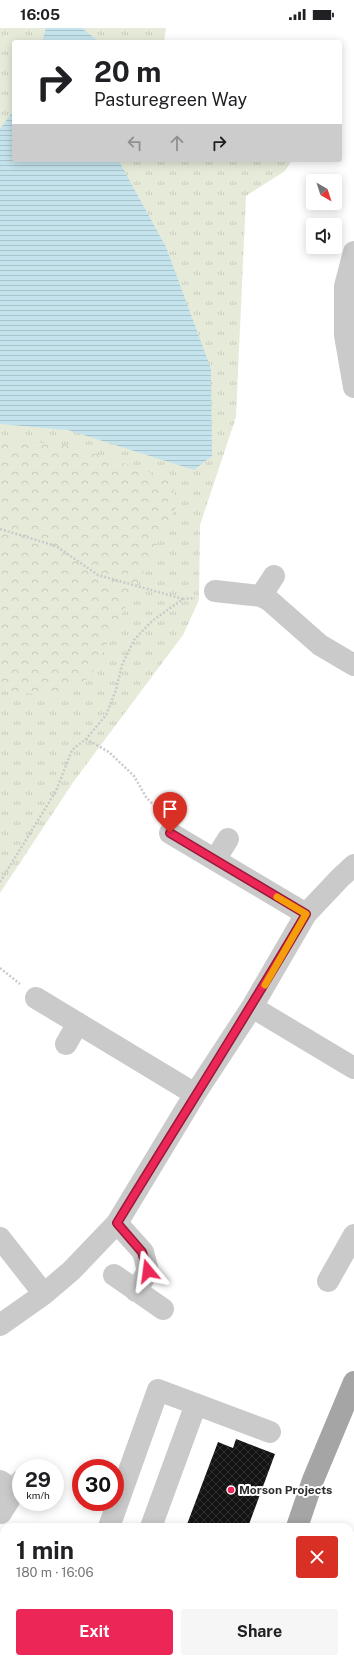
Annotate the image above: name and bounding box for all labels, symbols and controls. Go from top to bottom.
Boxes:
text: 16:05 [20,6,60,23]
text: 20 m [94,55,161,88]
icon: right [28,56,80,108]
text: Pasturegreen Way [94,89,247,110]
icon: left [124,132,146,154]
icon: ahead [166,132,188,154]
icon: right [208,132,230,154]
north arrow [306,174,342,210]
map controls [306,174,342,254]
button: sound [306,218,342,254]
pin [153,792,187,833]
icon: arrive [159,798,181,820]
position arrow [127,1250,169,1292]
speed limit sign: 30 [72,1459,124,1511]
text: 29 [25,1468,51,1492]
place label: Morson Projects [239,1483,332,1497]
marker: Morson Projects [226,1485,236,1495]
text: km/h [26,1489,50,1501]
text: 1 min [16,1536,74,1564]
button: close [296,1536,338,1578]
text: 180 m · 16:06 [16,1565,93,1580]
button: Exit [16,1609,173,1655]
button: Share [181,1609,338,1655]

